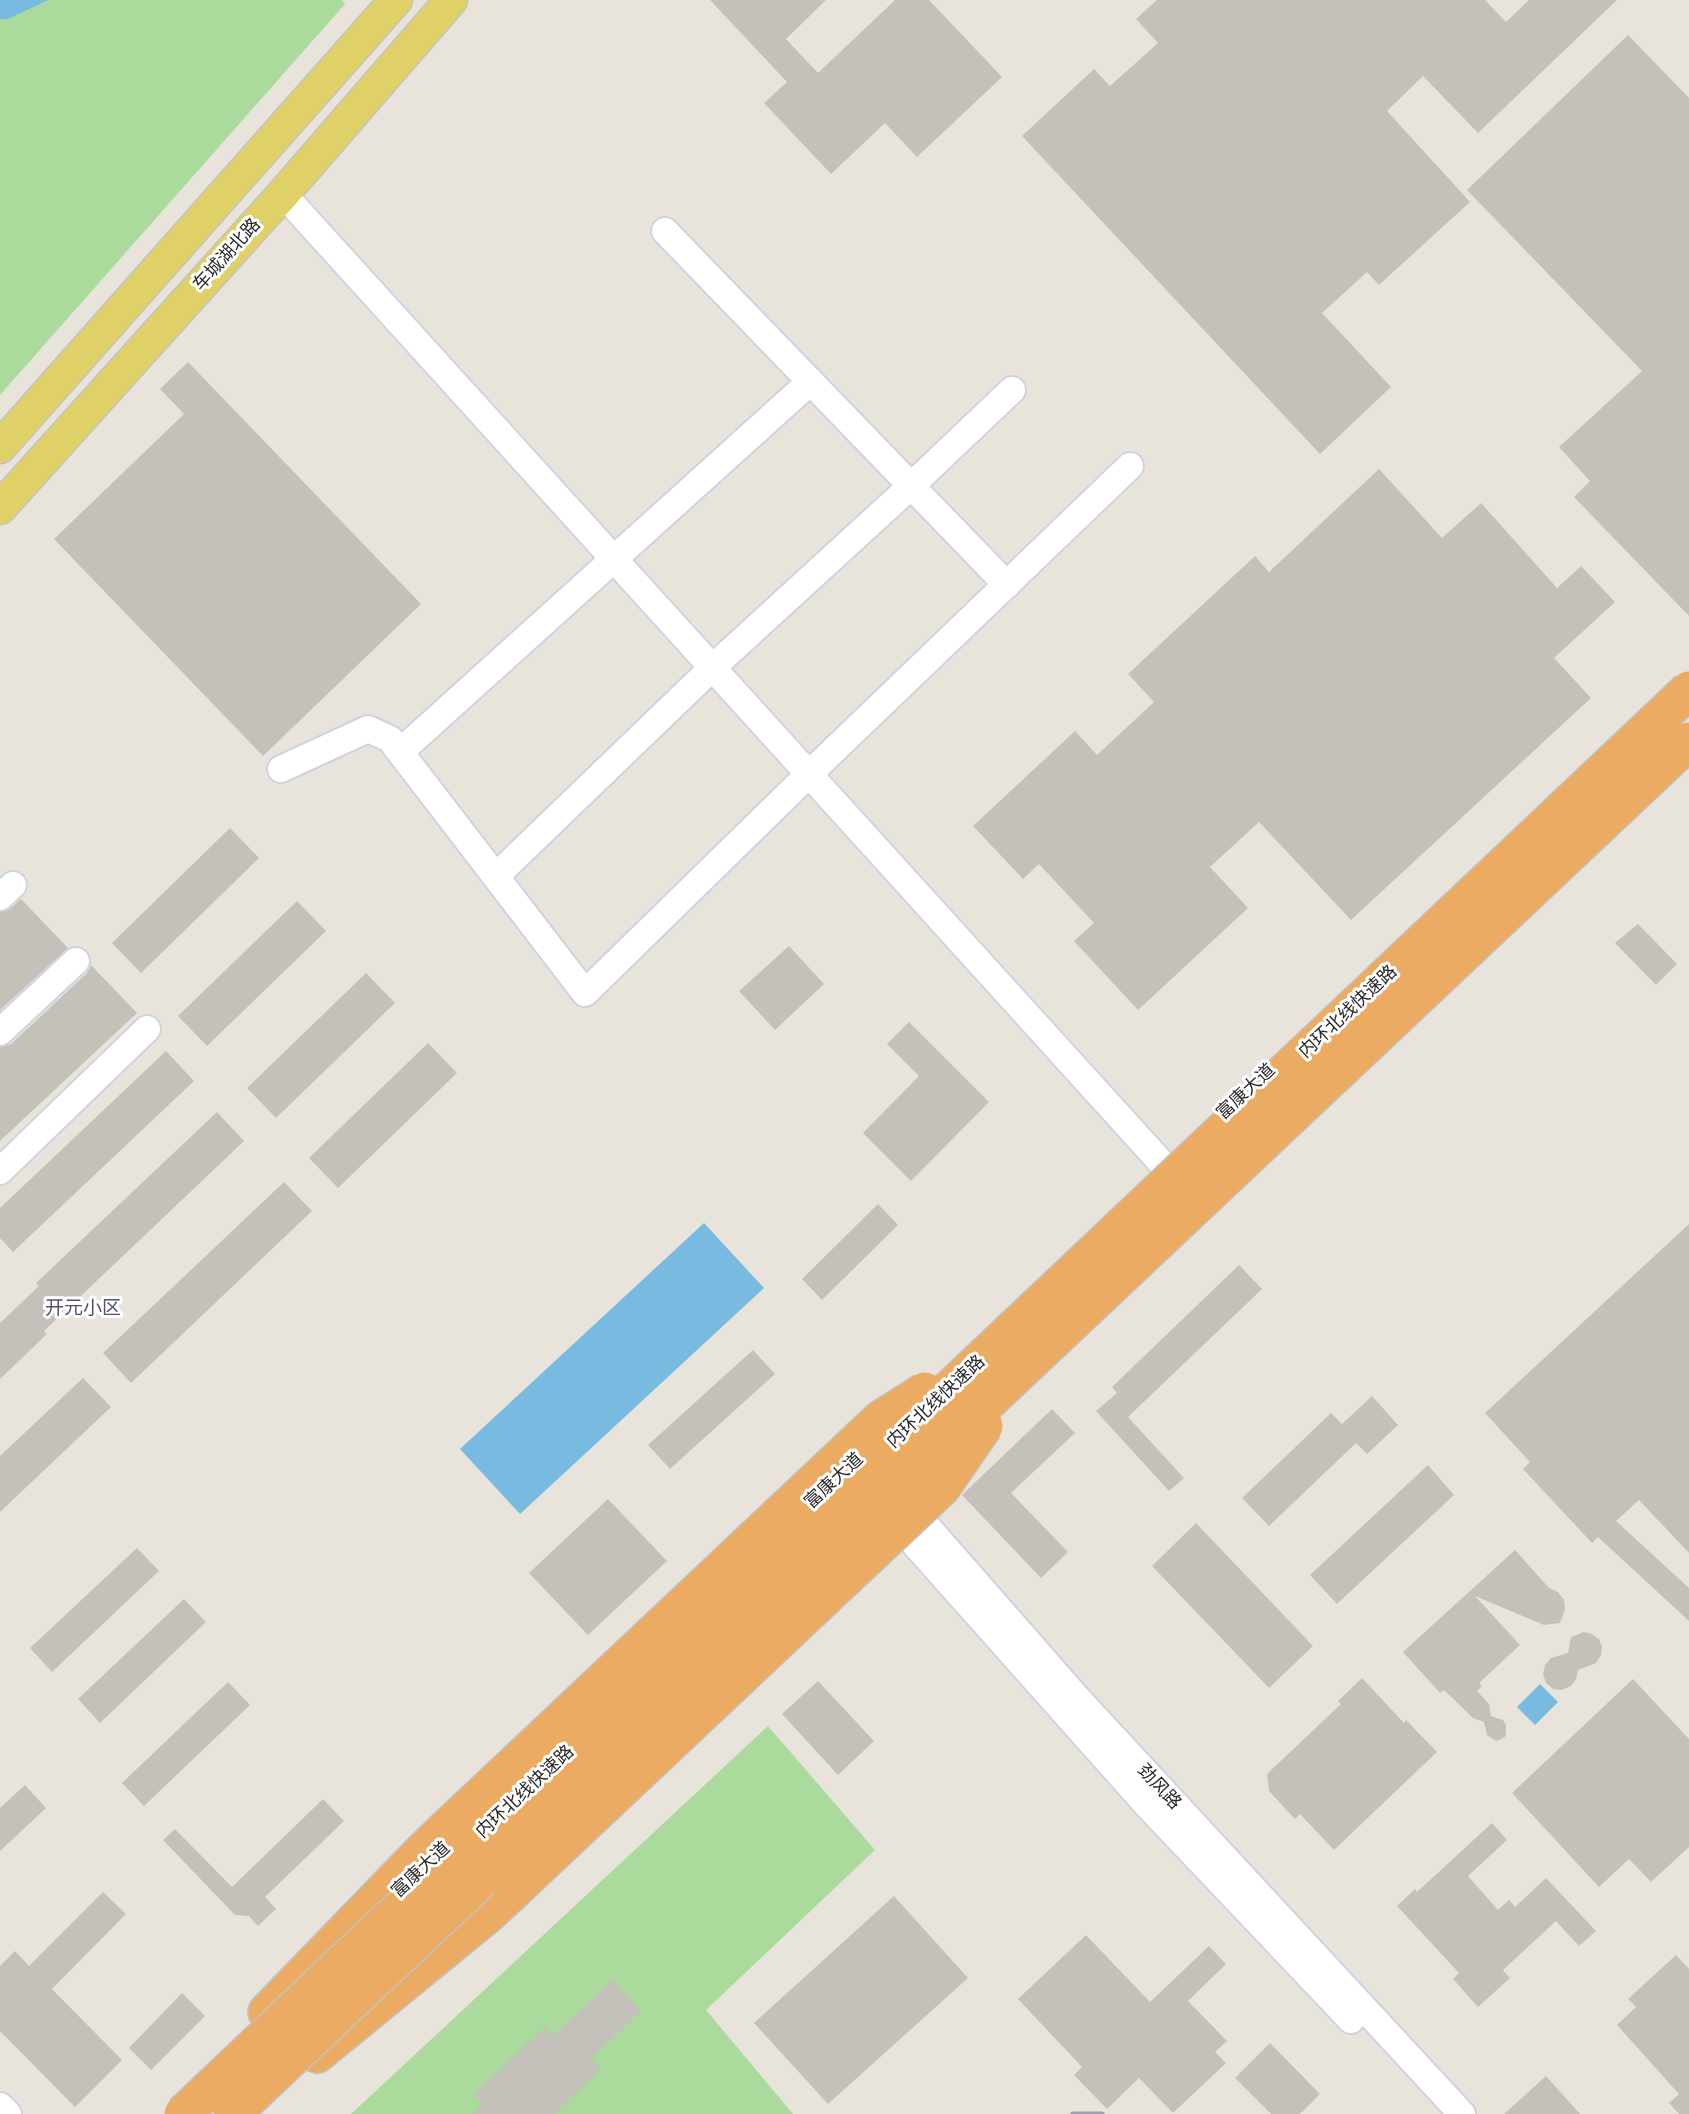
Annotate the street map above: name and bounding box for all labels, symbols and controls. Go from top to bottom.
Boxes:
street label: 车城湖北路 [189,214,265,296]
street label: 内环北线快速路 [1295,961,1401,1063]
street label: 富康大道 [1212,1060,1280,1124]
district label: 开元小区 [45,1298,121,1320]
street label: 内环北线快速路 [883,1351,989,1453]
street label: 富康大道 [800,1449,868,1513]
street label: 内环北线快速路 [472,1741,578,1843]
street label: 劲风路 [1133,1760,1185,1814]
street label: 富康大道 [387,1838,455,1902]

